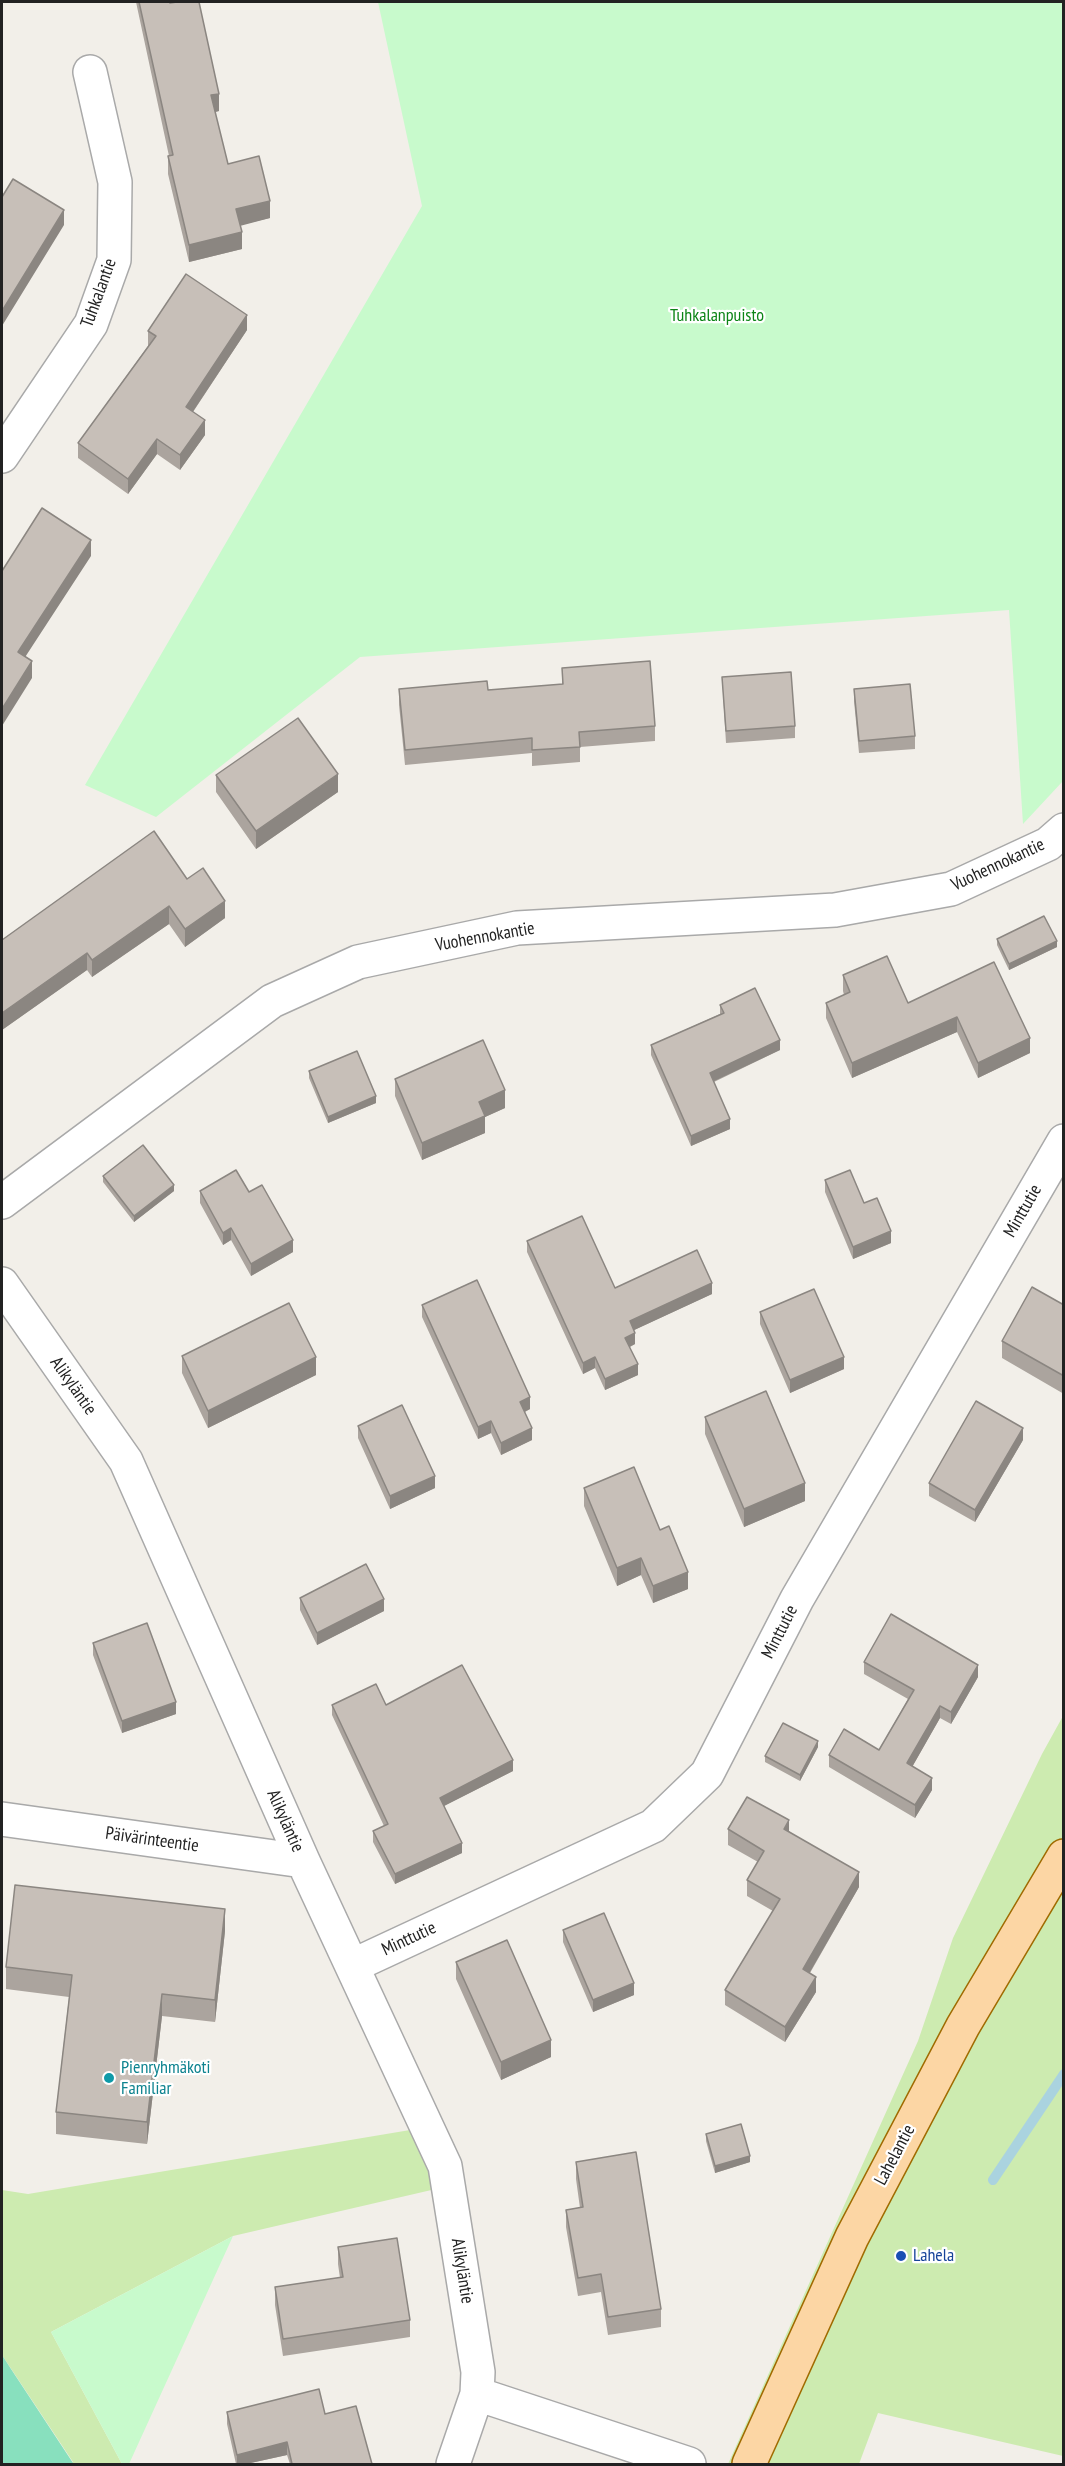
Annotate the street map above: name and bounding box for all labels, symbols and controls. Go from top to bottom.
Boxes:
street label: Tuhkalantie [77,255,121,331]
park label: Tuhkalanpuisto [670,305,764,327]
street label: Vuohennokantie [948,834,1048,896]
street label: Vuohennokantie [434,918,536,956]
street label: Minttutie [999,1181,1047,1241]
street label: Alikyläntie [45,1353,101,1419]
street label: Minttutie [757,1602,803,1662]
street label: Alikyläntie [262,1786,308,1856]
street label: Päivärinteentie [104,1823,200,1857]
street label: Minttutie [378,1917,440,1961]
place label: Pienryhmäkoti Familiar [121,2057,210,2100]
marker: Pienryhmäkoti Familiar [102,2071,116,2085]
street label: Lahelantie [870,2121,920,2189]
street label: Alikyläntie [446,2237,478,2305]
place label: Lahela [913,2245,954,2267]
marker: Lahela [894,2249,908,2263]

